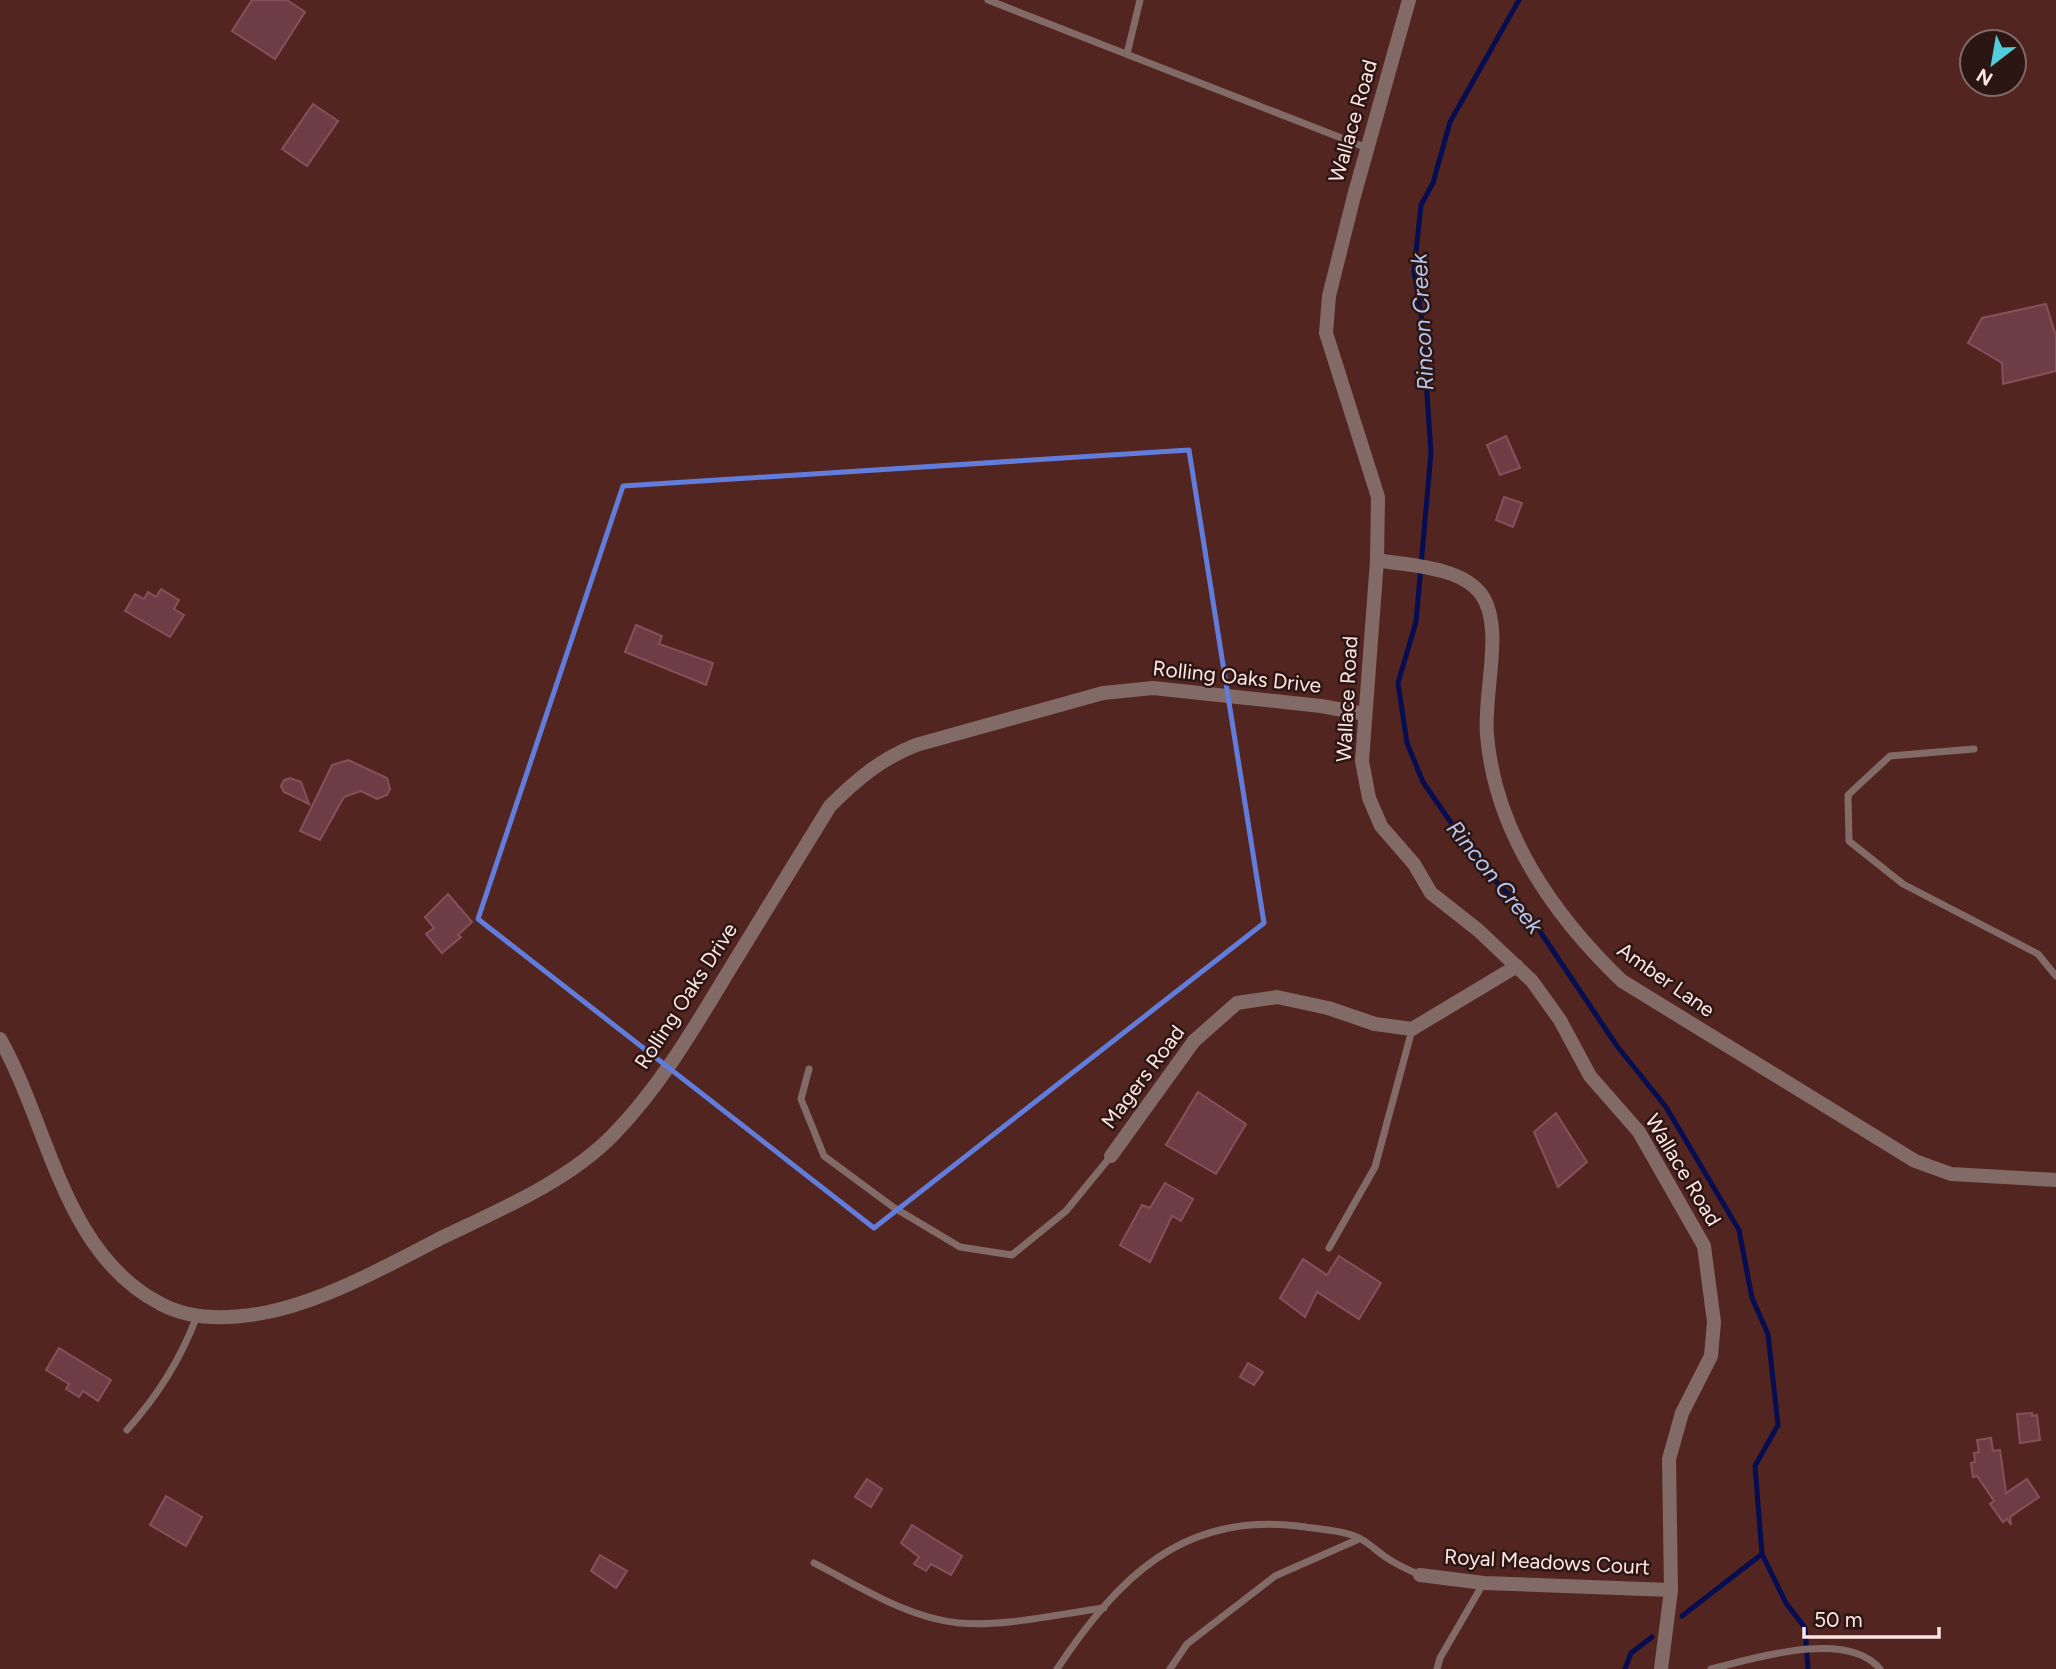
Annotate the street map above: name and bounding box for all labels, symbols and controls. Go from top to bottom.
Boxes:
north arrow [1958,28,2028,98]
street label: Wallace Road [1323,57,1382,185]
text: N [1972,64,1997,91]
water label: Rincon Creek [1404,252,1440,391]
street label: Wallace Road [1331,635,1362,763]
street label: Rolling Oaks Drive [1152,655,1323,698]
water label: Rincon Creek [1441,815,1550,940]
street label: Rolling Oaks Drive [629,918,742,1074]
street label: Amber Lane [1613,937,1720,1022]
street label: Magers Road [1096,1020,1190,1133]
street label: Wallace Road [1640,1109,1727,1230]
street label: Royal Meadows Court [1443,1544,1651,1579]
scale bar [1804,1596,1939,1640]
text: 50 m [1814,1607,1863,1632]

